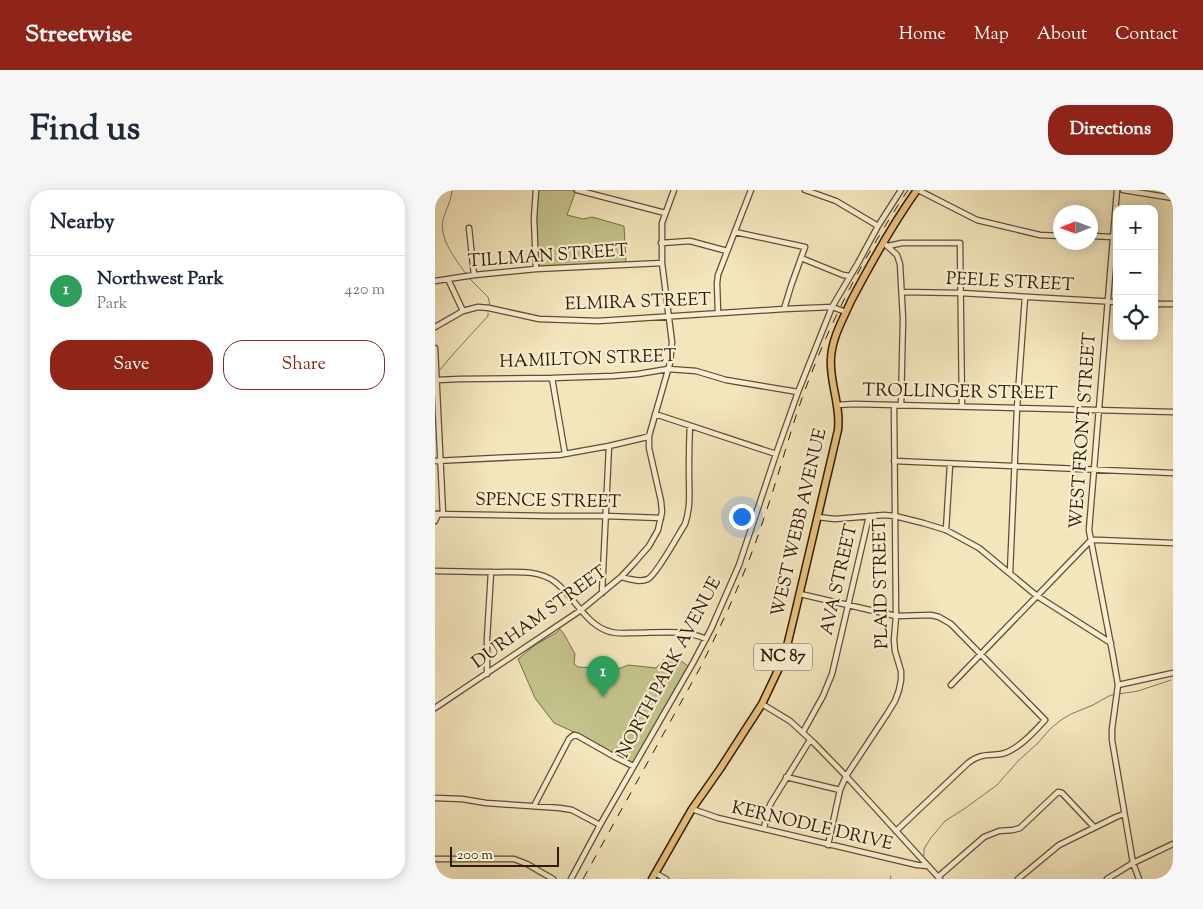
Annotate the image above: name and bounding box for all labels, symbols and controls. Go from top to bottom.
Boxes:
text: Streetwise [25,18,132,52]
text: Home [899,22,946,48]
text: Map [974,22,1009,48]
text: About [1037,22,1087,48]
text: Contact [1115,22,1178,48]
text: Find us [30,105,140,156]
button: Directions [1048,105,1173,155]
north arrow [1053,205,1098,250]
map controls [1113,205,1158,340]
button: + [1113,205,1158,250]
text: Nearby [50,208,115,238]
street label: TILLMAN STREET [467,238,629,276]
button: − [1113,250,1158,295]
text: Northwest Park [97,266,224,293]
street label: PEELE STREET [945,267,1075,299]
text: 1 [63,279,69,302]
text: 420 m [344,279,385,302]
street label: ELMIRA STREET [564,287,712,319]
text: Park [97,293,128,316]
button: locate [1113,295,1158,340]
street label: WEST FRONT STREET [1064,331,1104,530]
button: Save [50,340,213,390]
button: Share [223,340,385,390]
street label: HAMILTON STREET [499,344,677,376]
street label: TROLLINGER STREET [862,378,1058,408]
street label: WEST WEBB AVENUE [766,426,834,620]
street label: SPENCE STREET [475,488,622,516]
your location [729,504,755,530]
street label: PLAID STREET [868,518,896,649]
street label: AVA STREET [815,522,865,638]
street label: DURHAM STREET [467,560,613,676]
street label: NORTH PARK AVENUE [611,573,729,763]
road number: NC 87 [754,644,812,671]
pin: 1 [587,656,619,697]
street label: KERNODLE DRIVE [729,796,895,858]
scale bar [450,844,559,867]
text: 200 m [457,846,493,866]

